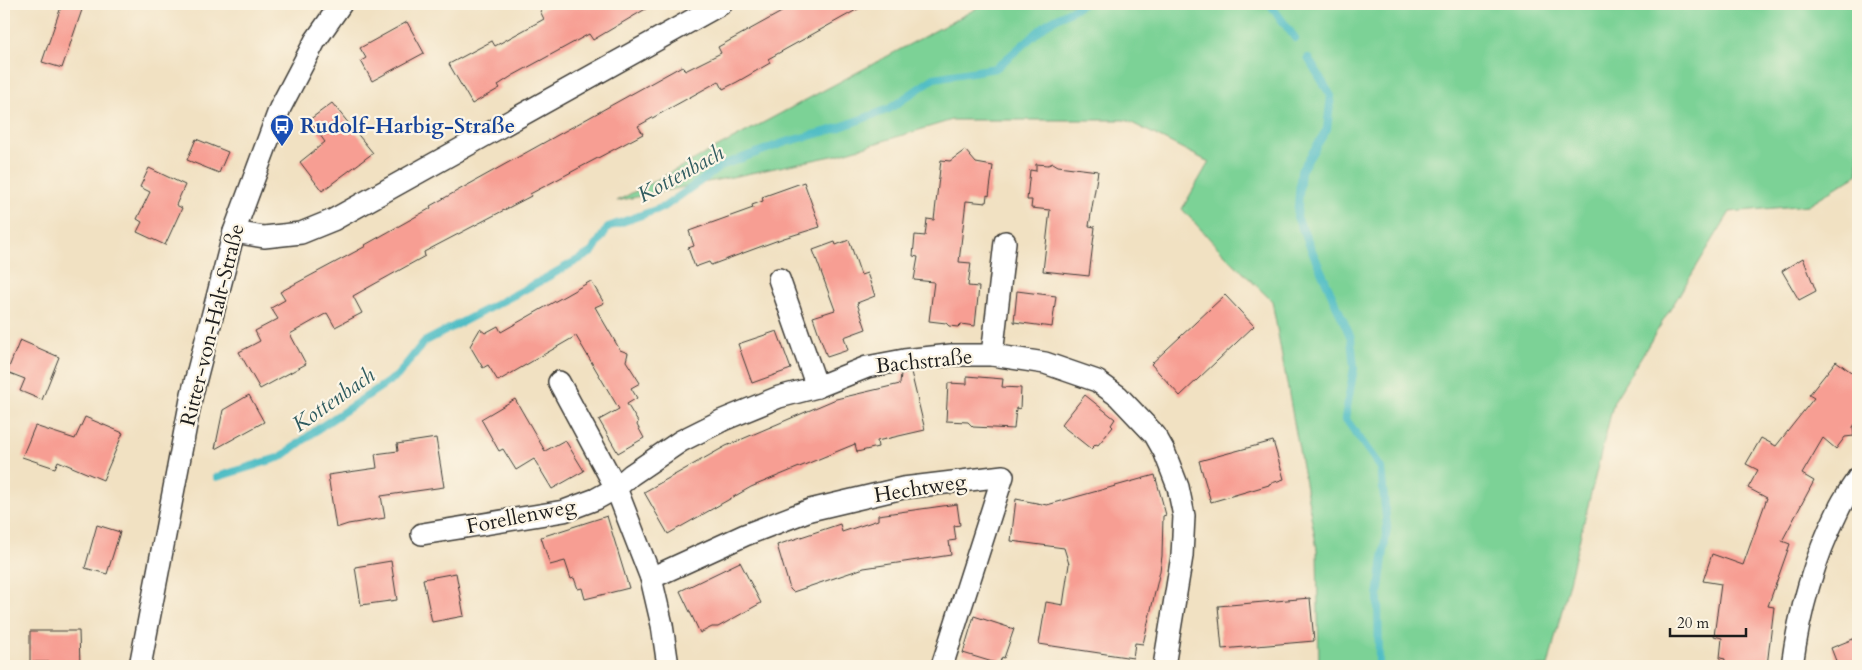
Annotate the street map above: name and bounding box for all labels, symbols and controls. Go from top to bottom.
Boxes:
place label: Rudolf-Harbig-Straße [300,112,515,141]
bus stop icon: Rudolf-Harbig-Straße [269,113,295,147]
water label: Kottenbach [632,138,730,210]
street label: Ritter-von-Halt-Straße [173,221,252,429]
street label: Bachstraße [874,342,974,381]
water label: Kottenbach [286,360,381,439]
street label: Hechtweg [872,467,968,510]
street label: Forellenweg [464,492,578,541]
scale bar [1670,605,1746,637]
text: 20 m [1677,613,1709,633]

